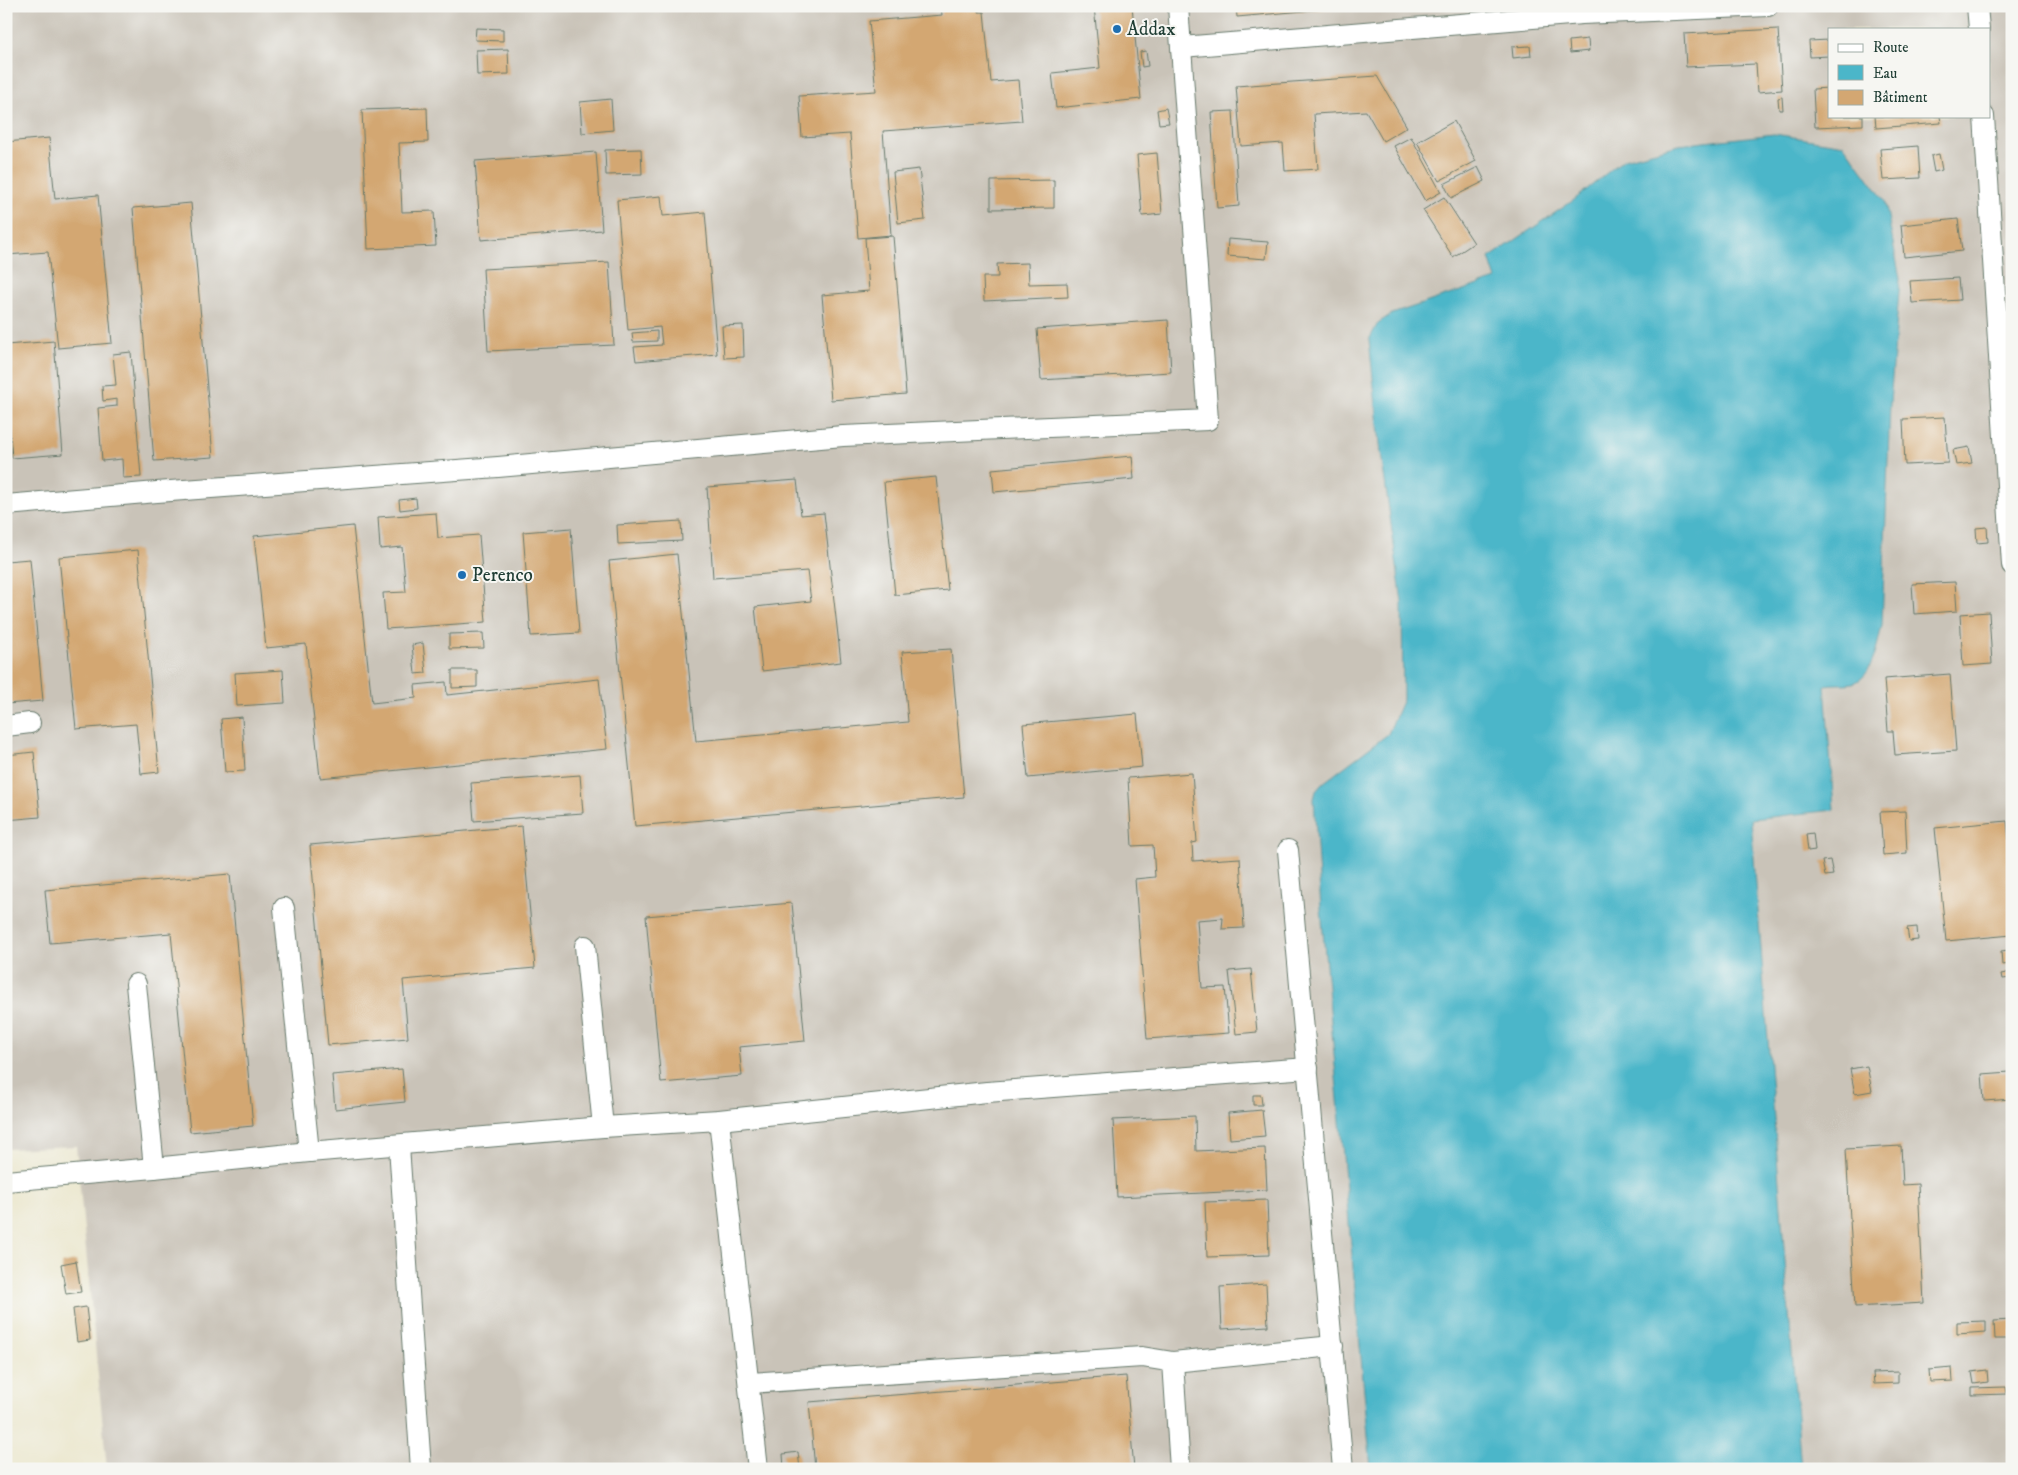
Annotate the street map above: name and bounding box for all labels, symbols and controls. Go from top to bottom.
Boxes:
place label: Addax [1127,18,1176,41]
marker: Addax [1111,23,1123,35]
legend [1828,28,1990,118]
text: Route [1873,38,1908,57]
text: Eau [1873,64,1897,83]
text: Bâtiment [1873,88,1928,107]
place label: Perenco [472,564,533,587]
marker: Perenco [456,569,468,581]

